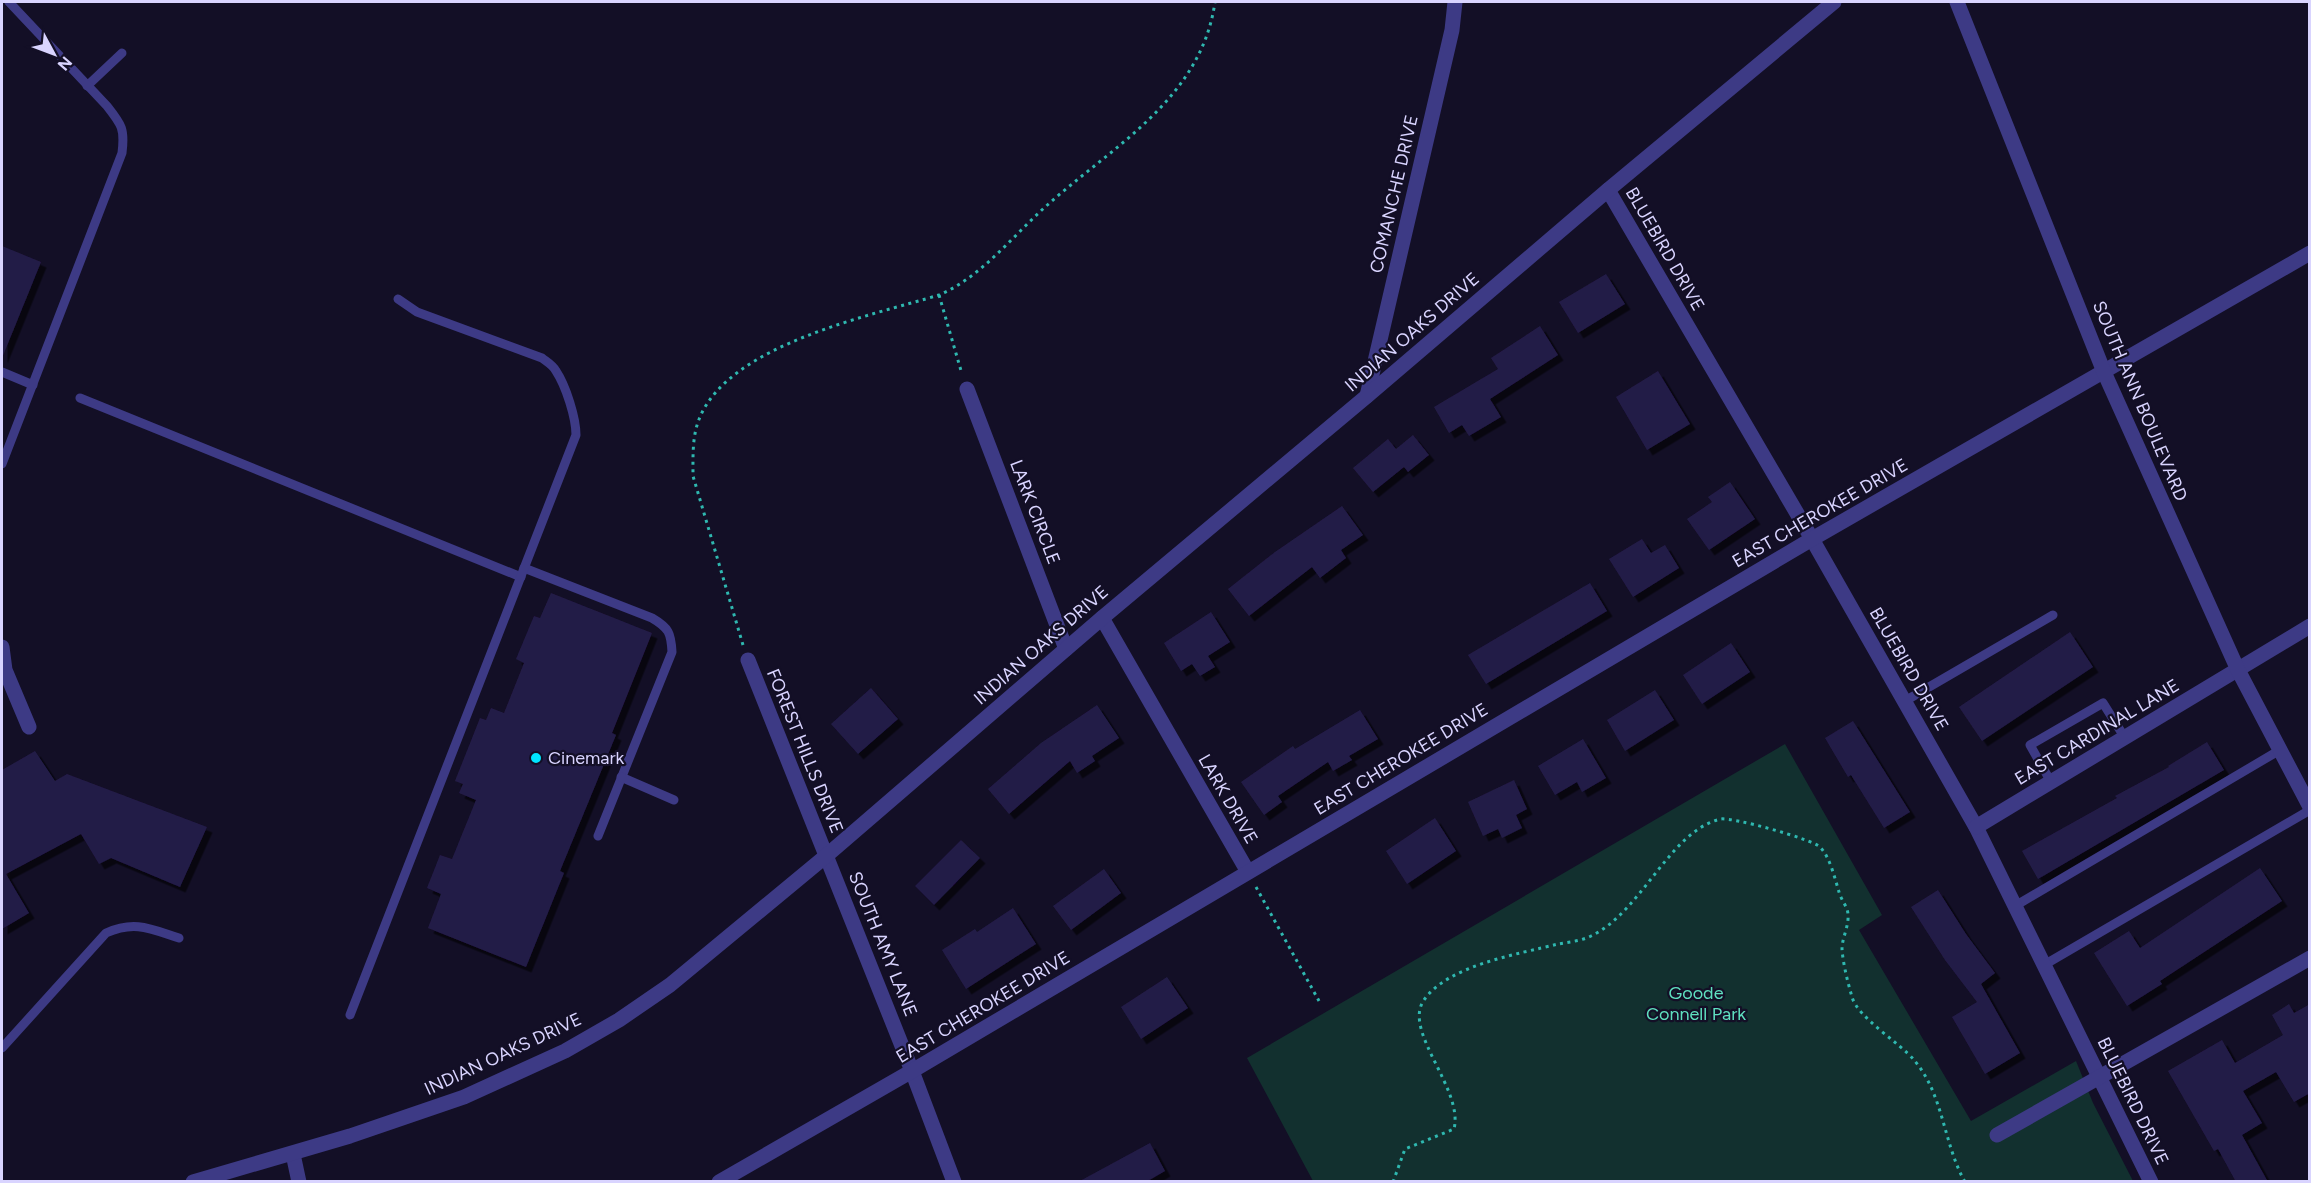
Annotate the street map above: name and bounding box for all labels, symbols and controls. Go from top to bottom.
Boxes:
north arrow [24,24,84,84]
text: N [54,53,76,74]
street label: COMANCHE DRIVE [1365,113,1423,275]
street label: BLUEBIRD DRIVE [1621,183,1709,315]
street label: INDIAN OAKS DRIVE [1340,268,1484,396]
street label: SOUTH ANN BOULEVARD [2088,298,2192,504]
street label: EAST CHEROKEE DRIVE [1728,454,1912,572]
street label: LARK CIRCLE [1005,457,1065,567]
street label: INDIAN OAKS DRIVE [969,581,1113,709]
street label: BLUEBIRD DRIVE [1865,603,1953,735]
street label: FOREST HILLS DRIVE [762,666,848,836]
street label: EAST CARDINAL LANE [2011,674,2183,790]
street label: EAST CHEROKEE DRIVE [1310,698,1492,820]
place label: Cinemark [548,747,625,769]
street label: LARK DRIVE [1193,750,1263,848]
marker: Cinemark [529,751,543,765]
street label: SOUTH AMY LANE [844,868,922,1020]
street label: EAST CHEROKEE DRIVE [892,946,1074,1068]
park label: Goode Connell Park [1646,982,1746,1025]
street label: INDIAN OAKS DRIVE [421,1008,585,1100]
street label: BLUEBIRD DRIVE [2093,1034,2173,1168]

